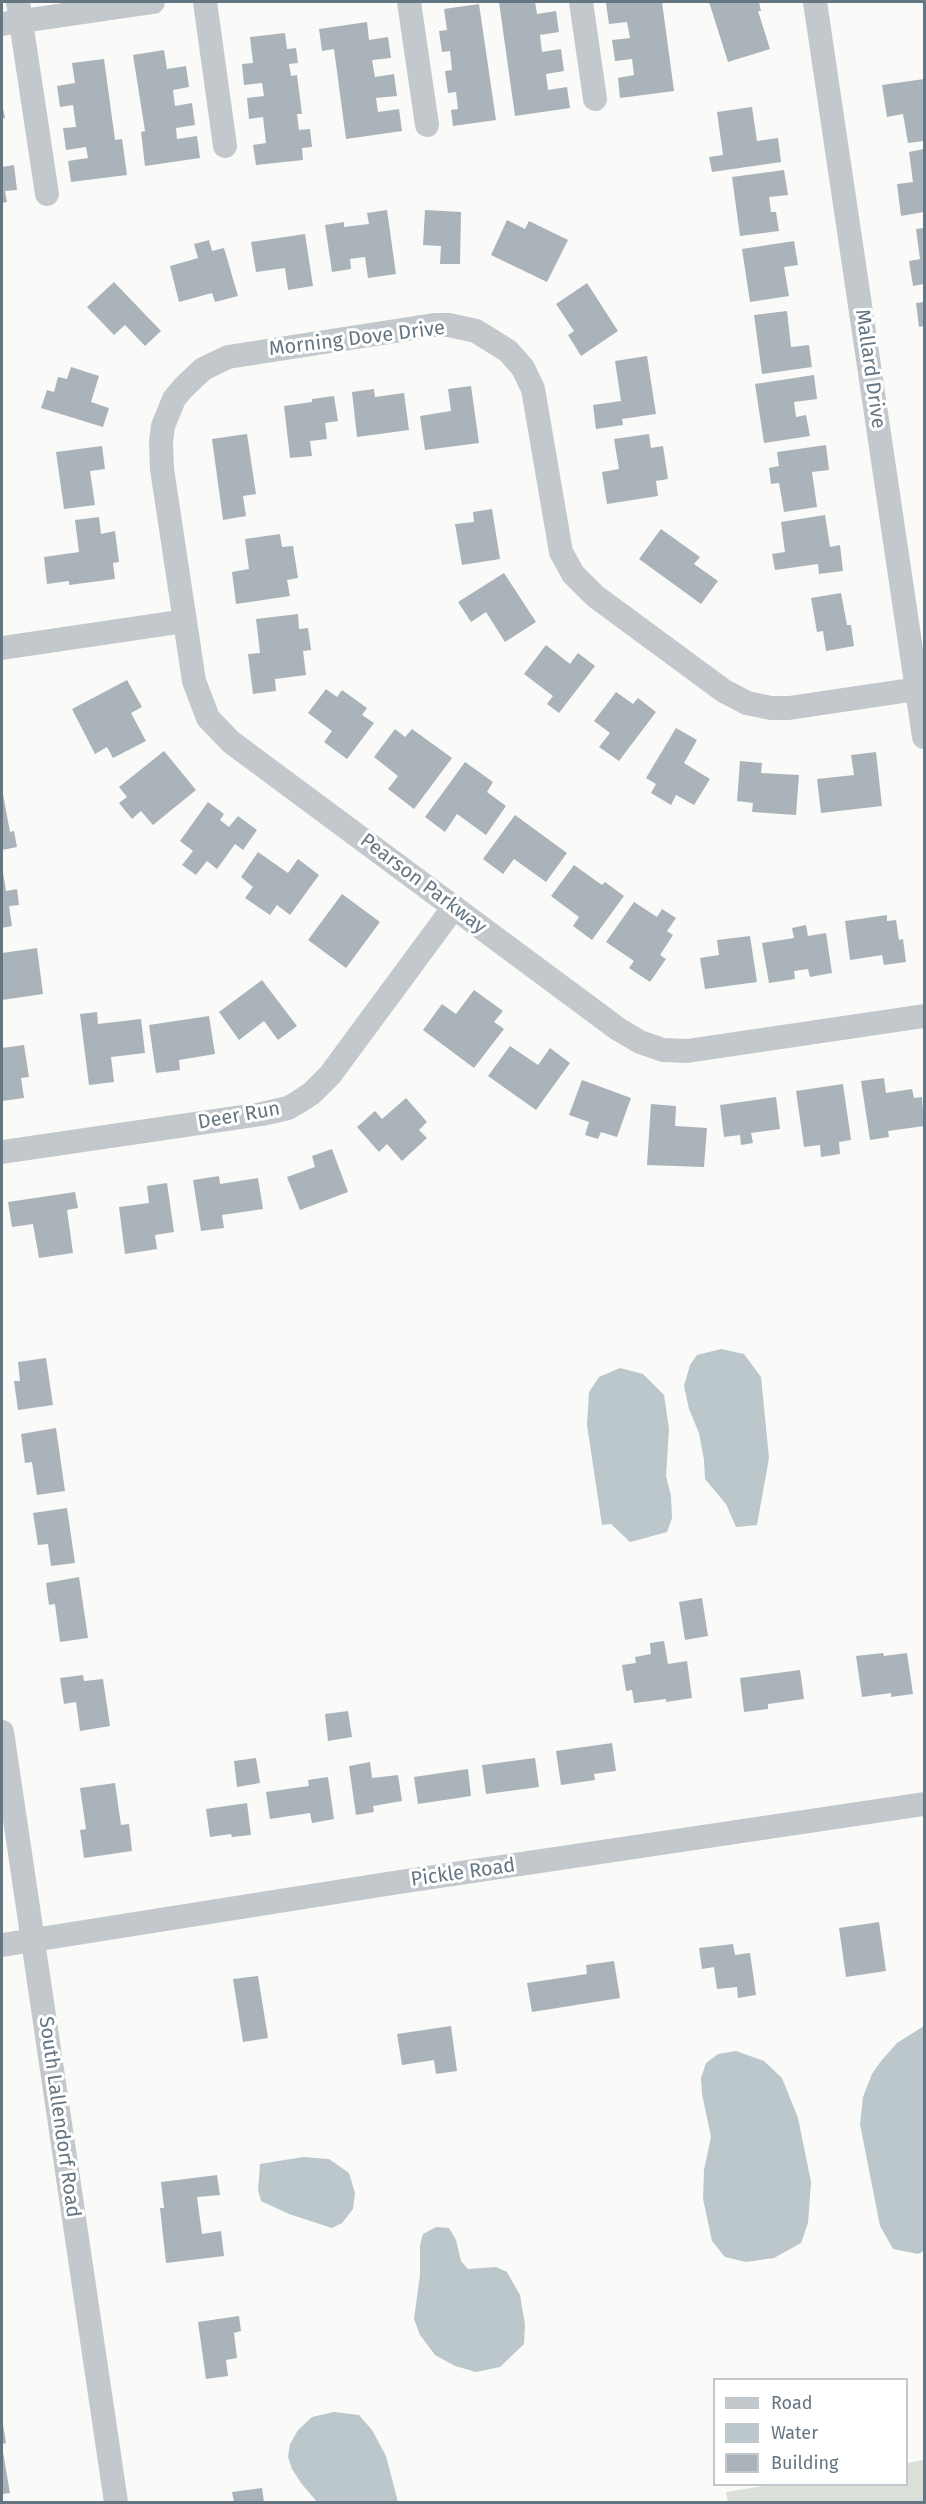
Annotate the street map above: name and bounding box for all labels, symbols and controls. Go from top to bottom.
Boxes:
street label: Mallard Drive [850,308,890,430]
street label: Morning Dove Drive [268,316,446,362]
street label: Pearson Parkway [355,829,491,939]
street label: Deer Run [196,1097,282,1135]
street label: Pickle Road [409,1854,517,1892]
street label: South Lallendorf Road [33,2015,85,2219]
legend [713,2378,908,2486]
text: Road [771,2392,813,2414]
text: Water [771,2422,818,2444]
text: Building [771,2452,838,2474]

